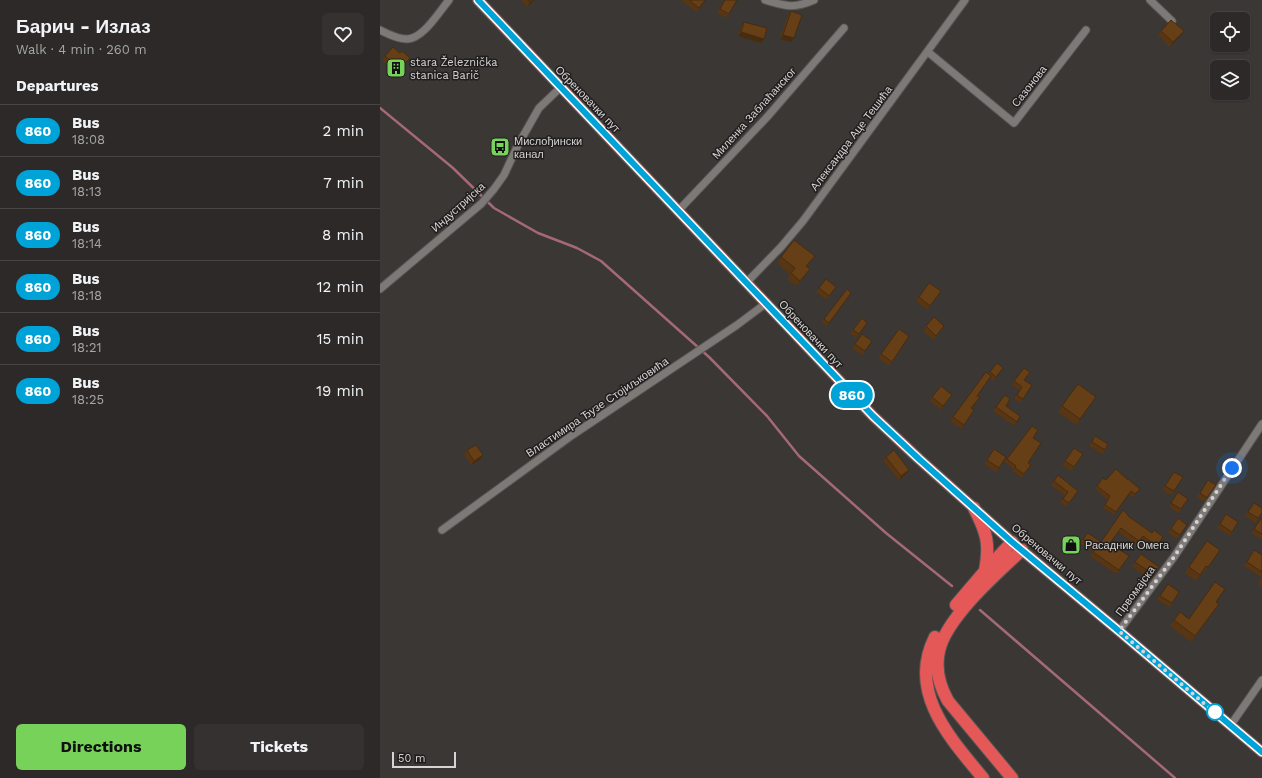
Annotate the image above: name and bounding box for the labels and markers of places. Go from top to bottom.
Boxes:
place label: stara Železnička stanica Barič [410,55,498,82]
building icon: stara Železnička stanica Barič [385,57,407,79]
place label: Мислођински канал [514,135,582,161]
bus stop icon: Мислођински канал [489,136,511,158]
shop icon: Расадник Омега [1060,534,1082,556]
place label: Расадник Омега [1085,539,1170,552]
unlabelled marker [1206,703,1224,721]

